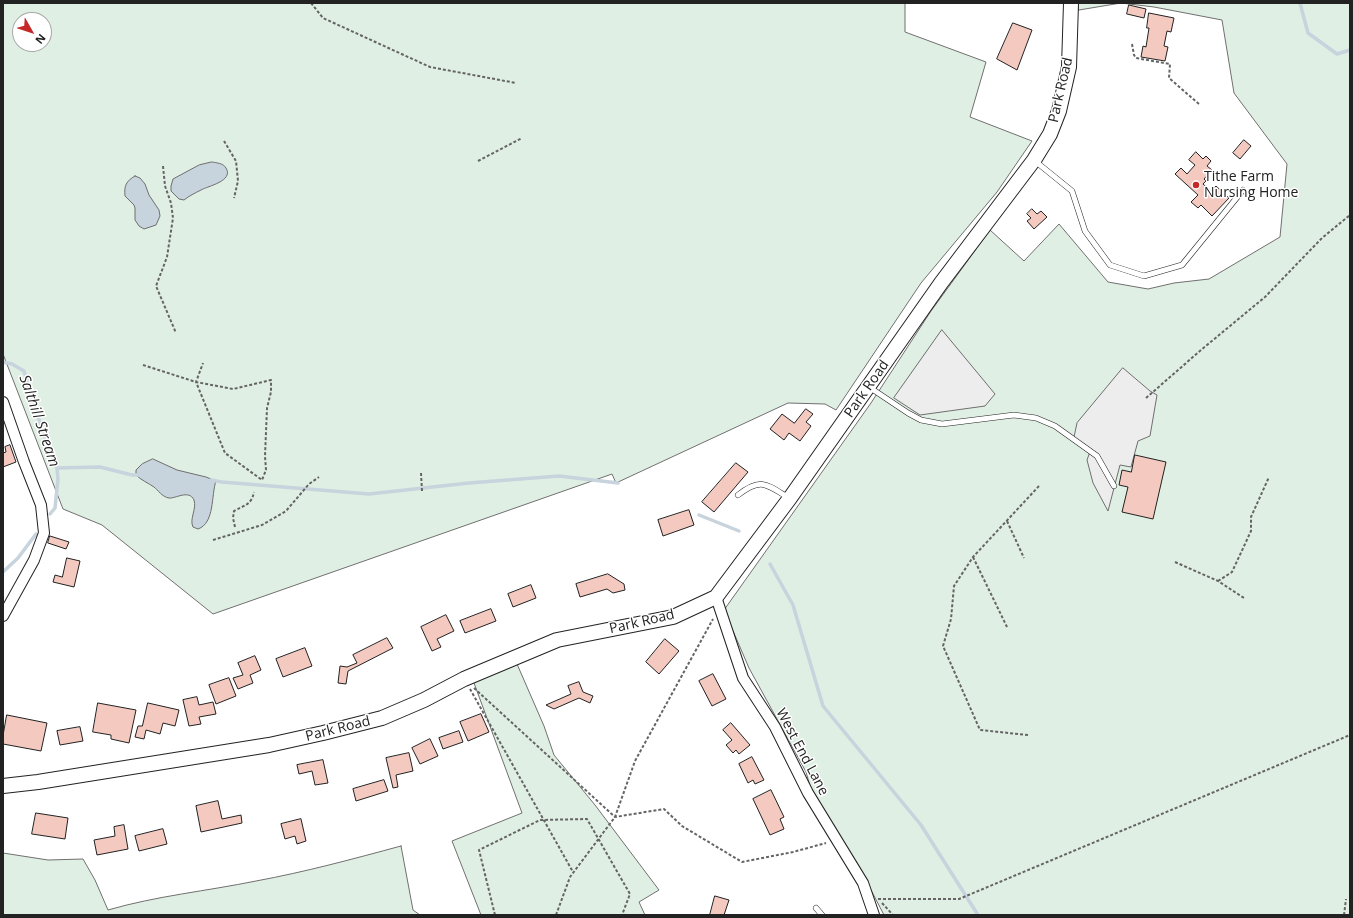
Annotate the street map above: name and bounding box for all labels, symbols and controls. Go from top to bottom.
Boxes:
north arrow [12,12,52,52]
text: N [32,31,50,47]
street label: Park Road [1045,56,1077,124]
place label: Tithe Farm Nursing Home [1204,169,1298,202]
marker: Tithe Farm Nursing Home [1191,180,1201,190]
street label: Park Road [841,357,893,421]
water label: Salthill Stream [15,373,63,469]
street label: Park Road [608,606,676,638]
street label: West End Lane [772,706,832,798]
street label: Park Road [304,713,372,745]

